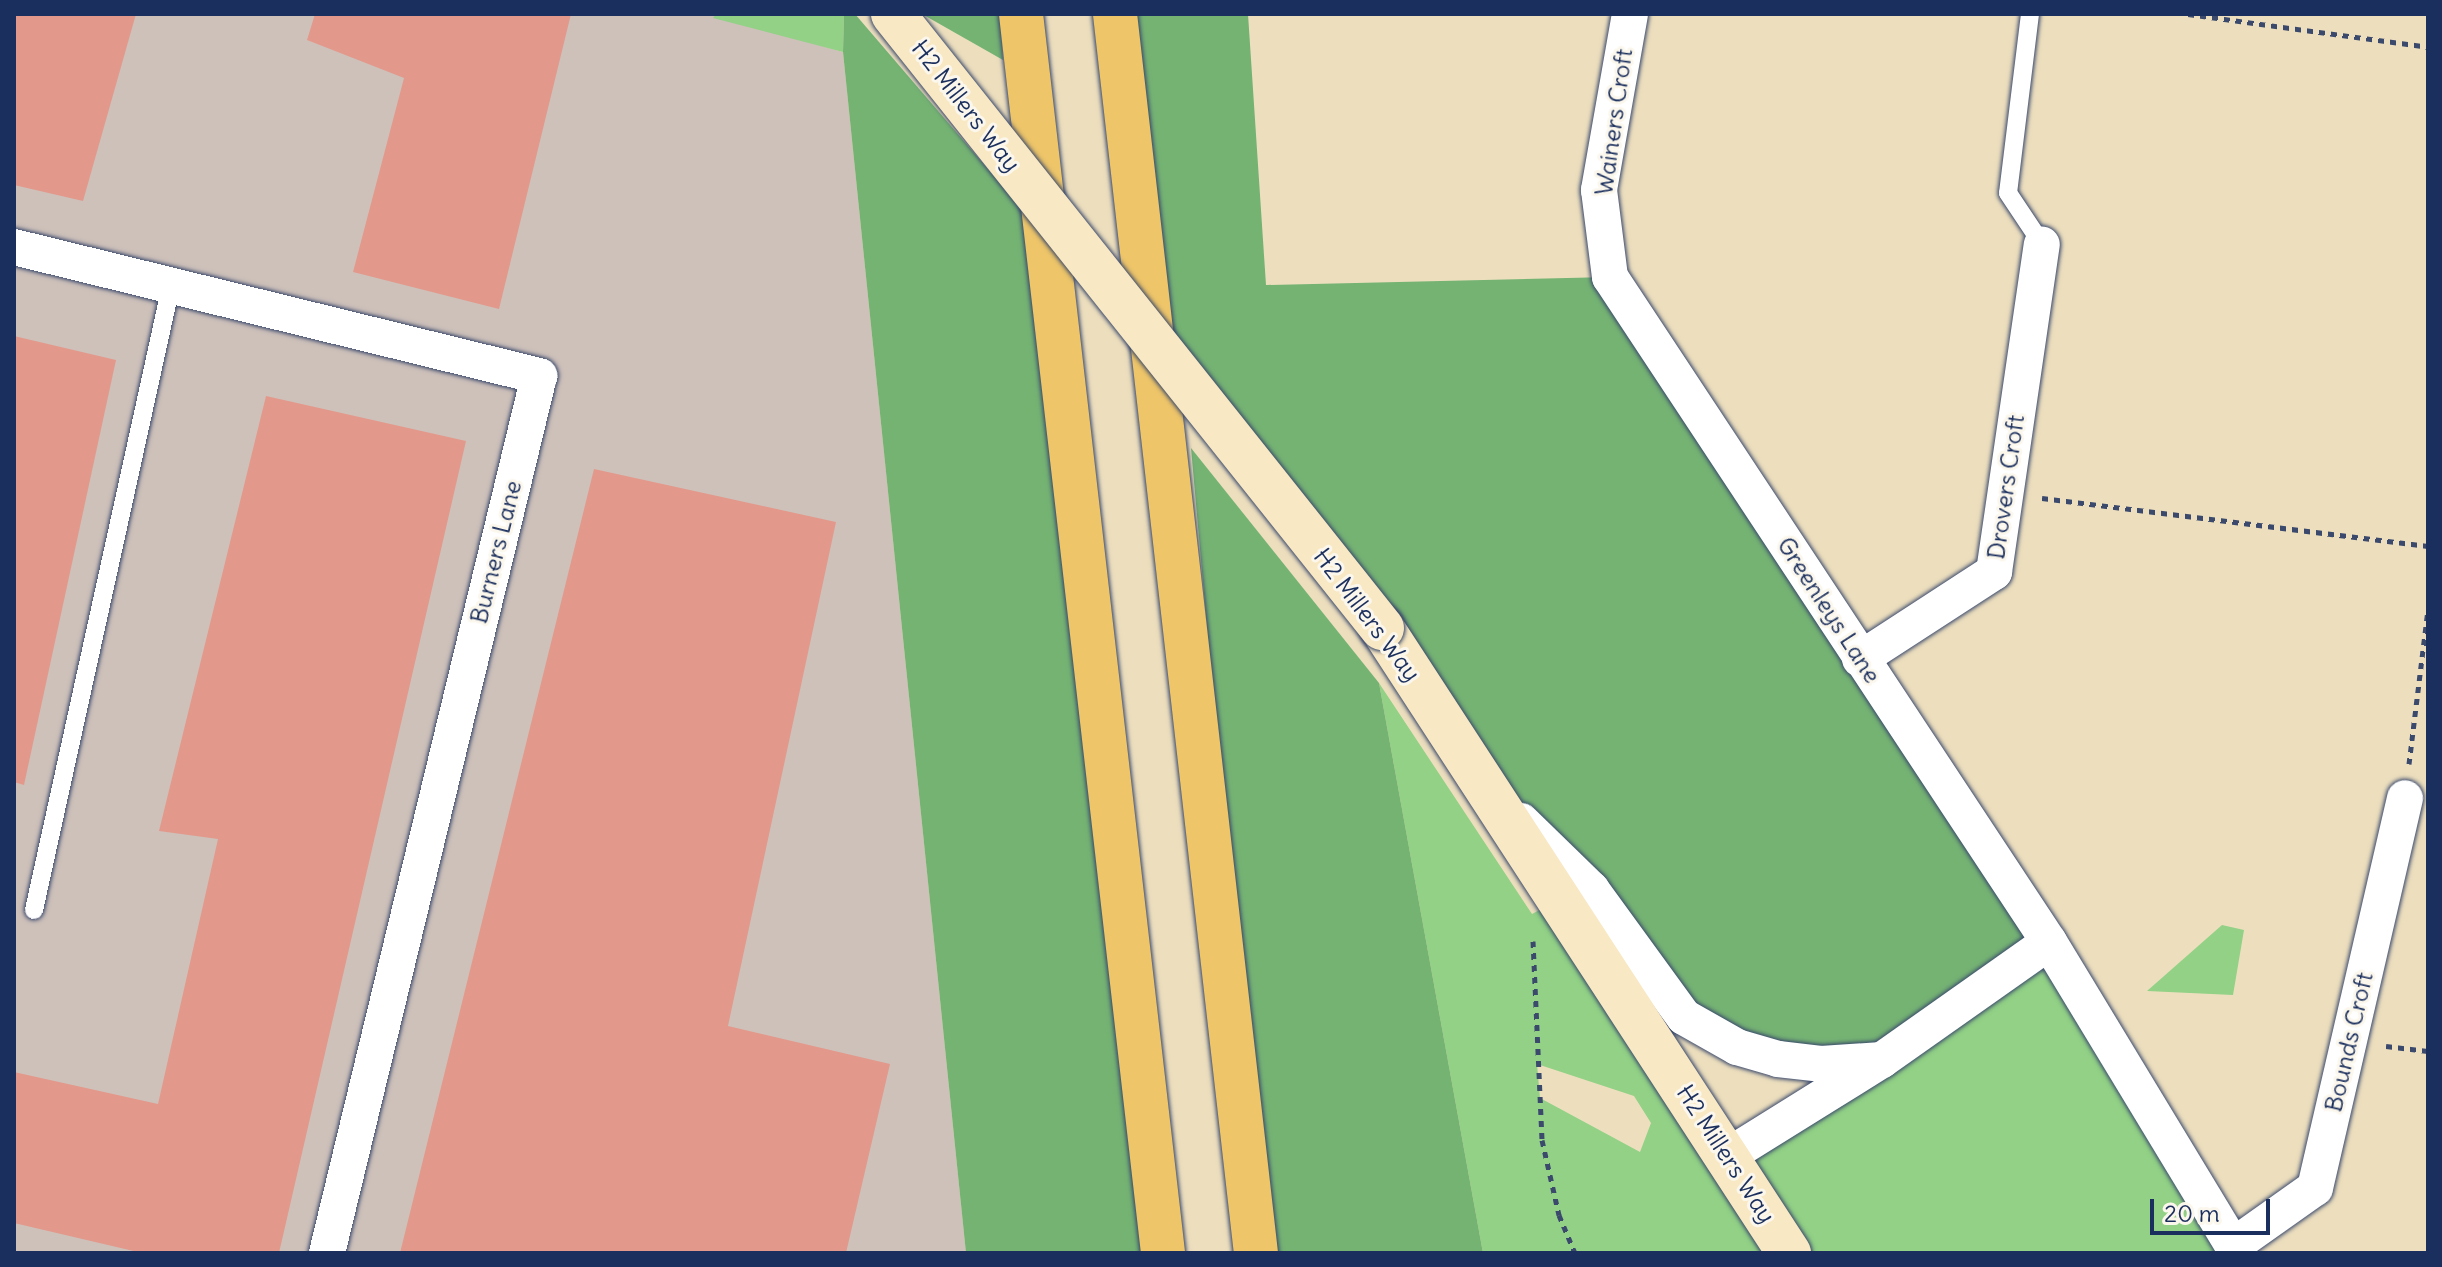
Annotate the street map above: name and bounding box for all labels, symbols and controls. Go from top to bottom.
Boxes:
street label: H2 Millers Way [906,34,1026,178]
street label: Wainers Croft [1589,47,1639,197]
street label: Drovers Croft [1982,413,2030,561]
street label: Burners Lane [464,478,528,626]
street label: Greenleys Lane [1771,532,1887,688]
street label: H2 Millers Way [1308,543,1426,687]
street label: Bounds Croft [2319,969,2379,1115]
street label: H2 Millers Way [1671,1079,1781,1229]
scale bar [2154,1183,2274,1233]
text: 20 m [2164,1198,2220,1228]

